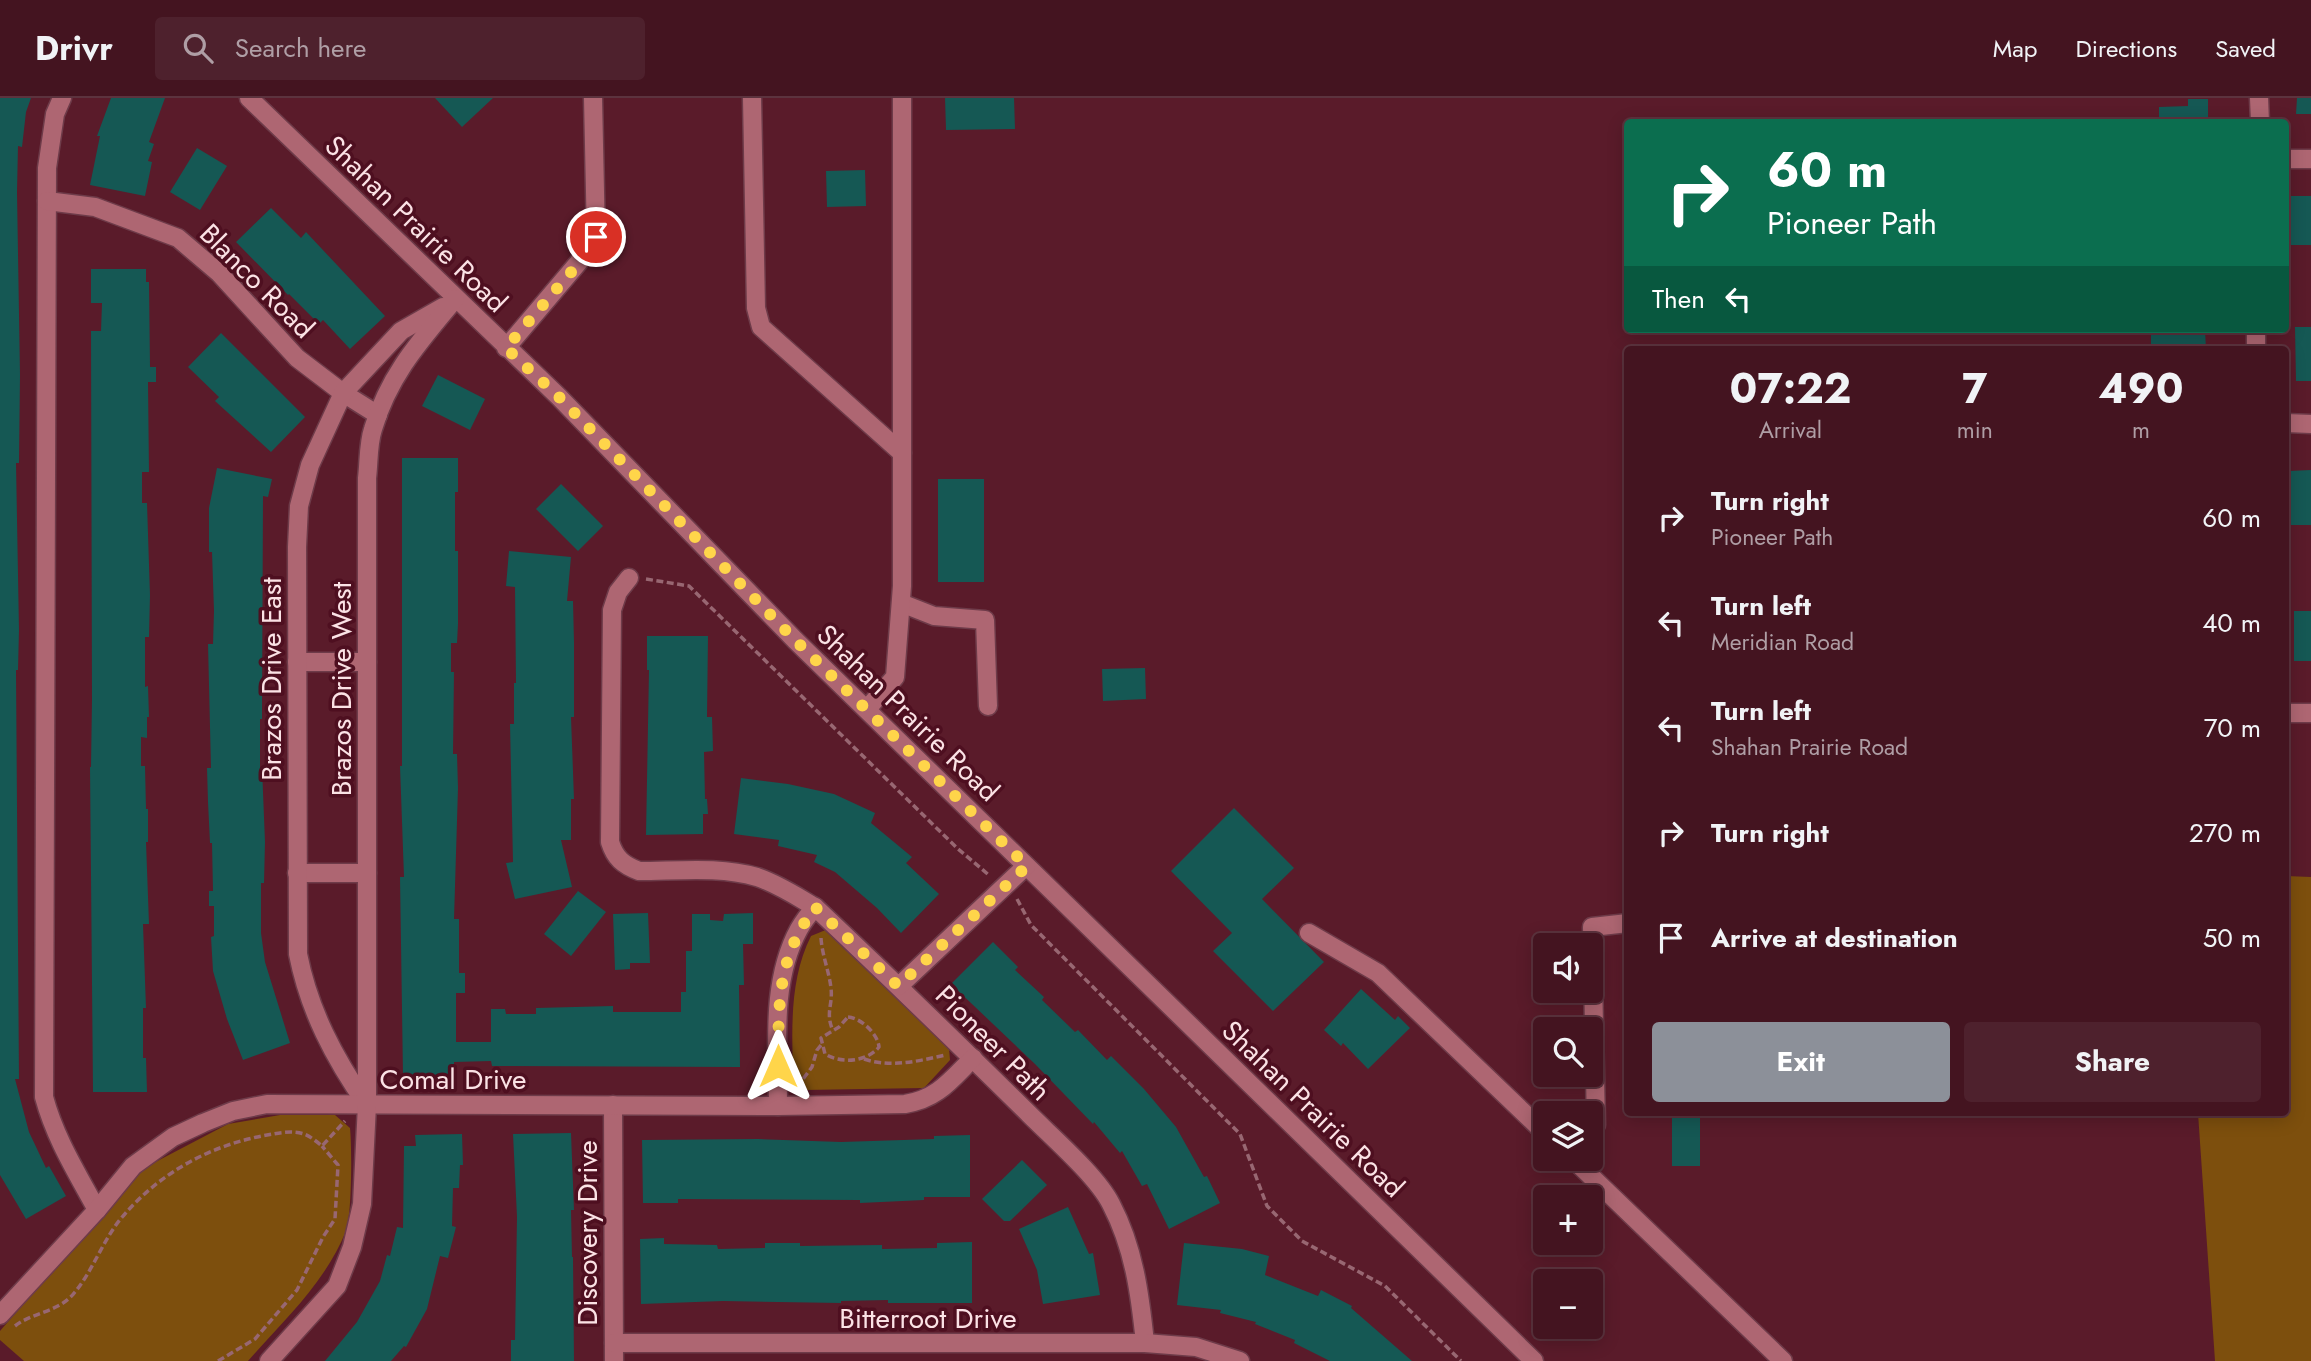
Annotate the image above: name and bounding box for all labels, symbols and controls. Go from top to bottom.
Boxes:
search box [155,17,645,80]
text: Drivr [35,25,113,72]
icon: search [179,29,217,67]
text: Search here [235,29,366,67]
text: Map [1993,31,2038,66]
text: Directions [2076,31,2177,66]
text: Saved [2215,31,2276,66]
street label: Shahan Prairie Road [315,126,517,322]
text: 60 m [1767,135,1887,205]
icon: right [1652,147,1743,238]
text: Pioneer Path [1767,200,1937,246]
pin [566,207,626,267]
street label: Blanco Road [190,214,324,348]
icon: arrive [577,218,615,256]
text: Then [1652,280,1705,318]
icon: left [1719,280,1757,318]
text: 07:22 [1730,358,1851,419]
text: 7 [1962,358,1987,419]
text: 490 [2098,358,2183,419]
text: Arrival [1759,413,1822,447]
text: min [1957,413,1993,447]
text: m [2132,413,2150,447]
text: Turn right [1711,482,1829,520]
icon: right [1652,499,1690,537]
text: 60 m [2202,499,2261,537]
text: Pioneer Path [1711,520,1833,554]
street label: Brazos Drive East [251,577,292,781]
street label: Brazos Drive West [321,581,362,796]
text: Turn left [1711,587,1811,625]
icon: left [1652,604,1690,642]
text: 40 m [2202,604,2261,642]
street label: Shahan Prairie Road [807,615,1009,811]
text: Meridian Road [1711,625,1854,659]
text: Turn left [1711,692,1811,730]
icon: left [1652,709,1690,747]
text: 70 m [2204,709,2261,747]
text: Shahan Prairie Road [1711,730,1908,764]
icon: right [1652,814,1690,852]
text: Turn right [1711,814,1829,852]
text: 270 m [2189,814,2261,852]
icon: arrive [1652,919,1690,957]
text: Arrive at destination [1711,919,1958,957]
text: 50 m [2203,919,2261,957]
map controls [1533,933,1603,1339]
button: sound [1533,933,1603,1003]
street label: Pioneer Path [926,976,1060,1110]
street label: Shahan Prairie Road [1212,1011,1414,1207]
button: search [1533,1017,1603,1087]
button: Exit [1652,1022,1950,1102]
button: Share [1964,1022,2261,1102]
position arrow [741,1029,815,1103]
street label: Comal Drive [380,1059,526,1100]
button: layers [1533,1101,1603,1171]
street label: Discovery Drive [567,1140,608,1326]
button: + [1533,1185,1603,1255]
button: − [1533,1269,1603,1339]
street label: Bitterroot Drive [839,1298,1017,1339]

